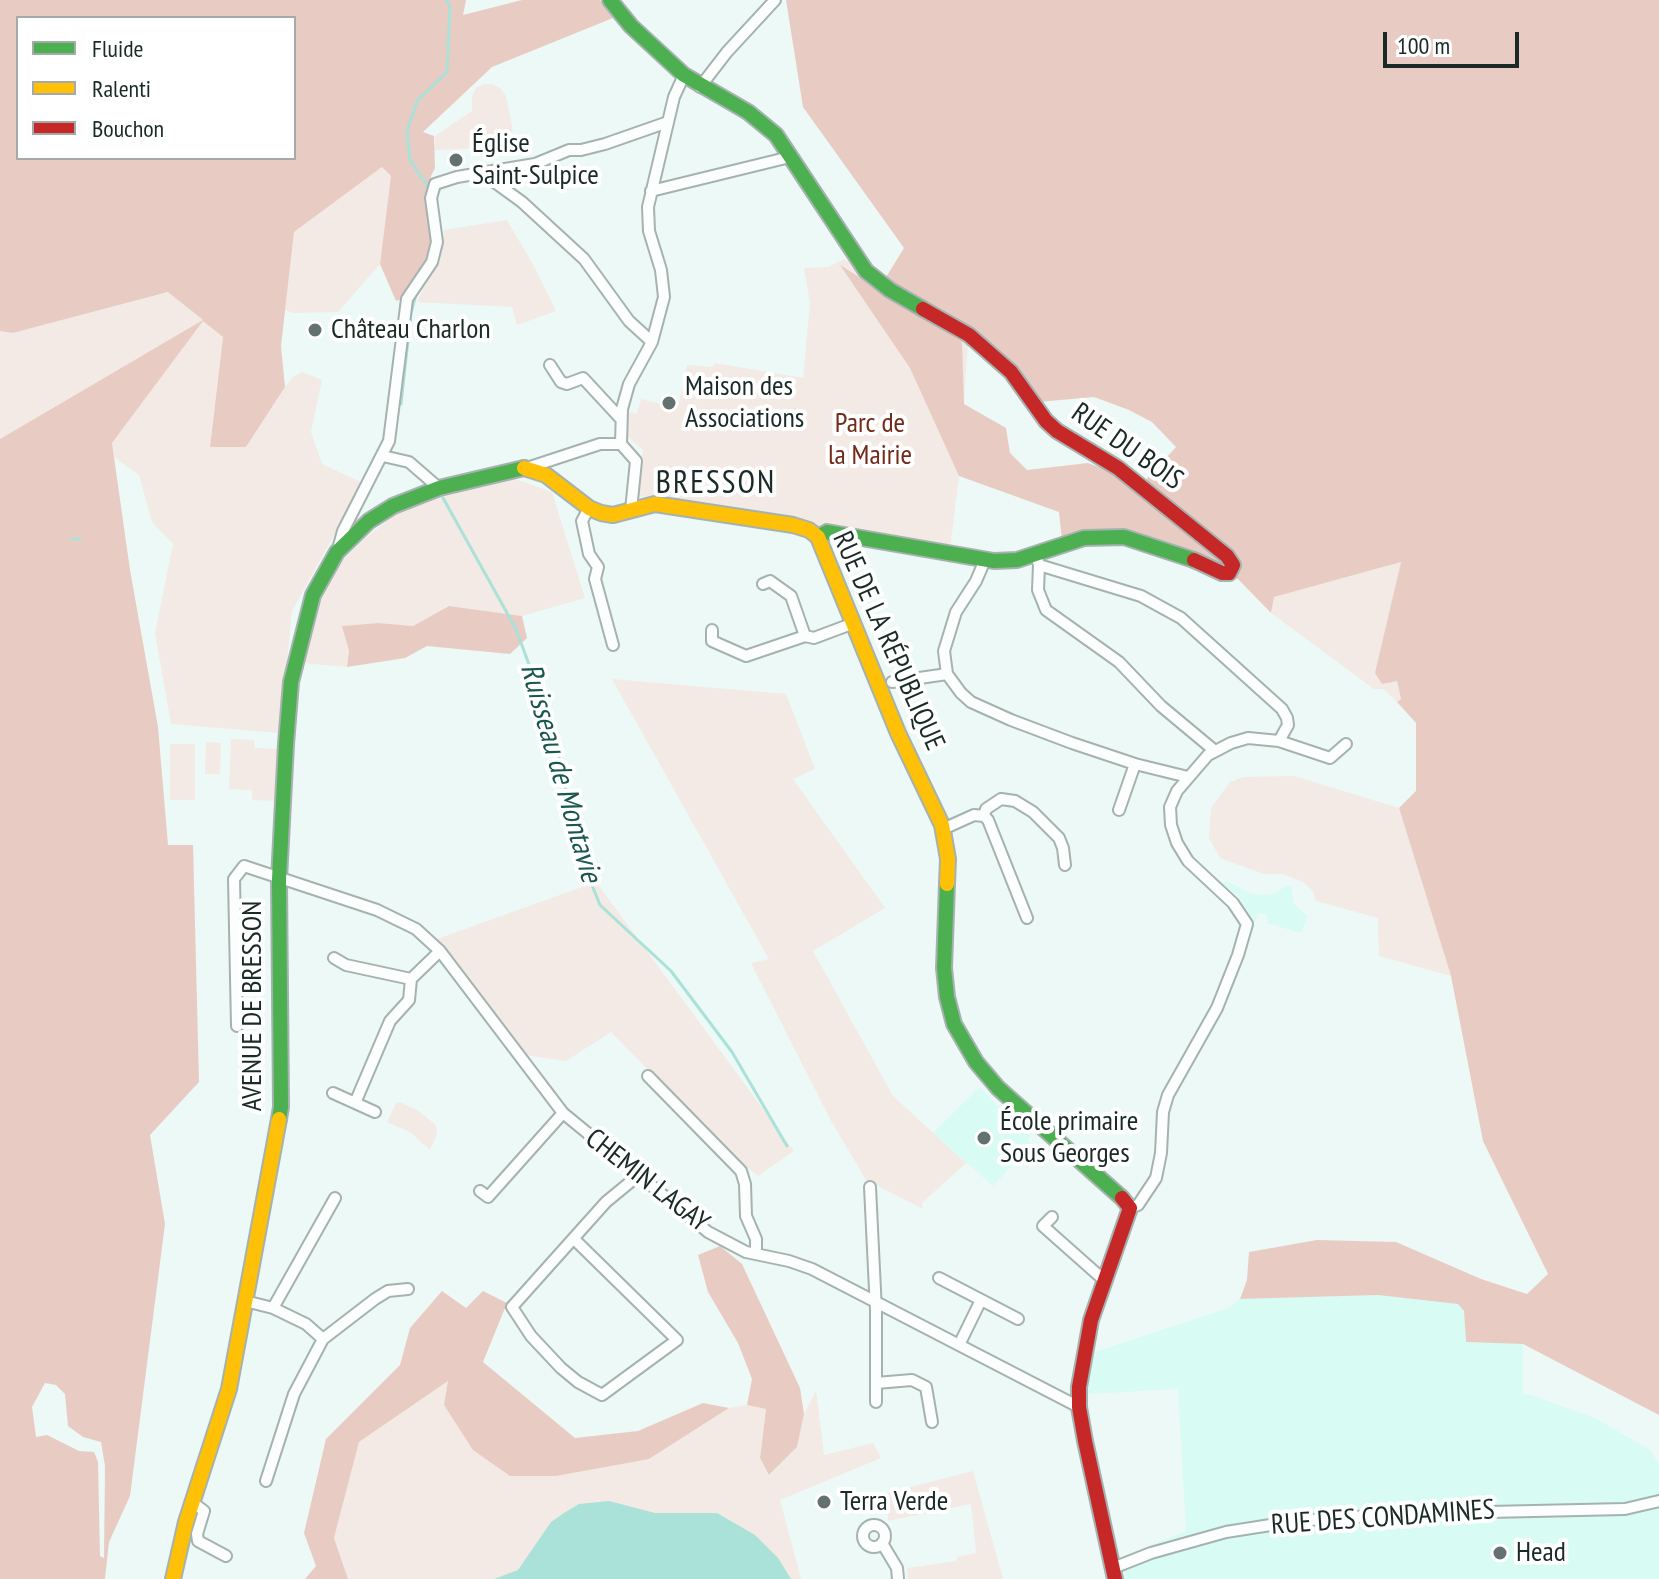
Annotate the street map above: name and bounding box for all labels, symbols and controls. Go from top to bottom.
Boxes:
legend [16,16,296,160]
scale bar [1387,16,1523,66]
text: 100 m [1397,30,1450,61]
text: Fluide [92,33,143,64]
text: Ralenti [92,73,151,104]
text: Bouchon [92,113,164,144]
place label: Église Saint-Sulpice [472,127,599,193]
marker: Église Saint-Sulpice [447,151,465,169]
place label: Château Charlon [331,313,491,347]
marker: Château Charlon [306,321,324,339]
place label: Maison des Associations [685,370,804,436]
marker: Maison des Associations [660,394,678,412]
street label: RUE DU BOIS [1065,396,1189,498]
park label: Parc de la Mairie [828,407,912,473]
district label: BRESSON [656,465,776,503]
street label: RUE DE LA RÉPUBLIQUE [825,527,951,755]
water label: Ruisseau de Montavie [512,660,608,886]
street label: AVENUE DE BRESSON [236,901,270,1111]
place label: École primaire Sous Georges [1000,1105,1138,1171]
street label: CHEMIN LAGAY [578,1122,716,1240]
marker: École primaire Sous Georges [975,1129,993,1147]
place label: Terra Verde [840,1485,948,1519]
marker: Terra Verde [815,1493,833,1511]
street label: RUE DES CONDAMINES [1270,1493,1496,1543]
place label: Head [1516,1536,1566,1570]
marker: Head [1491,1544,1509,1562]

